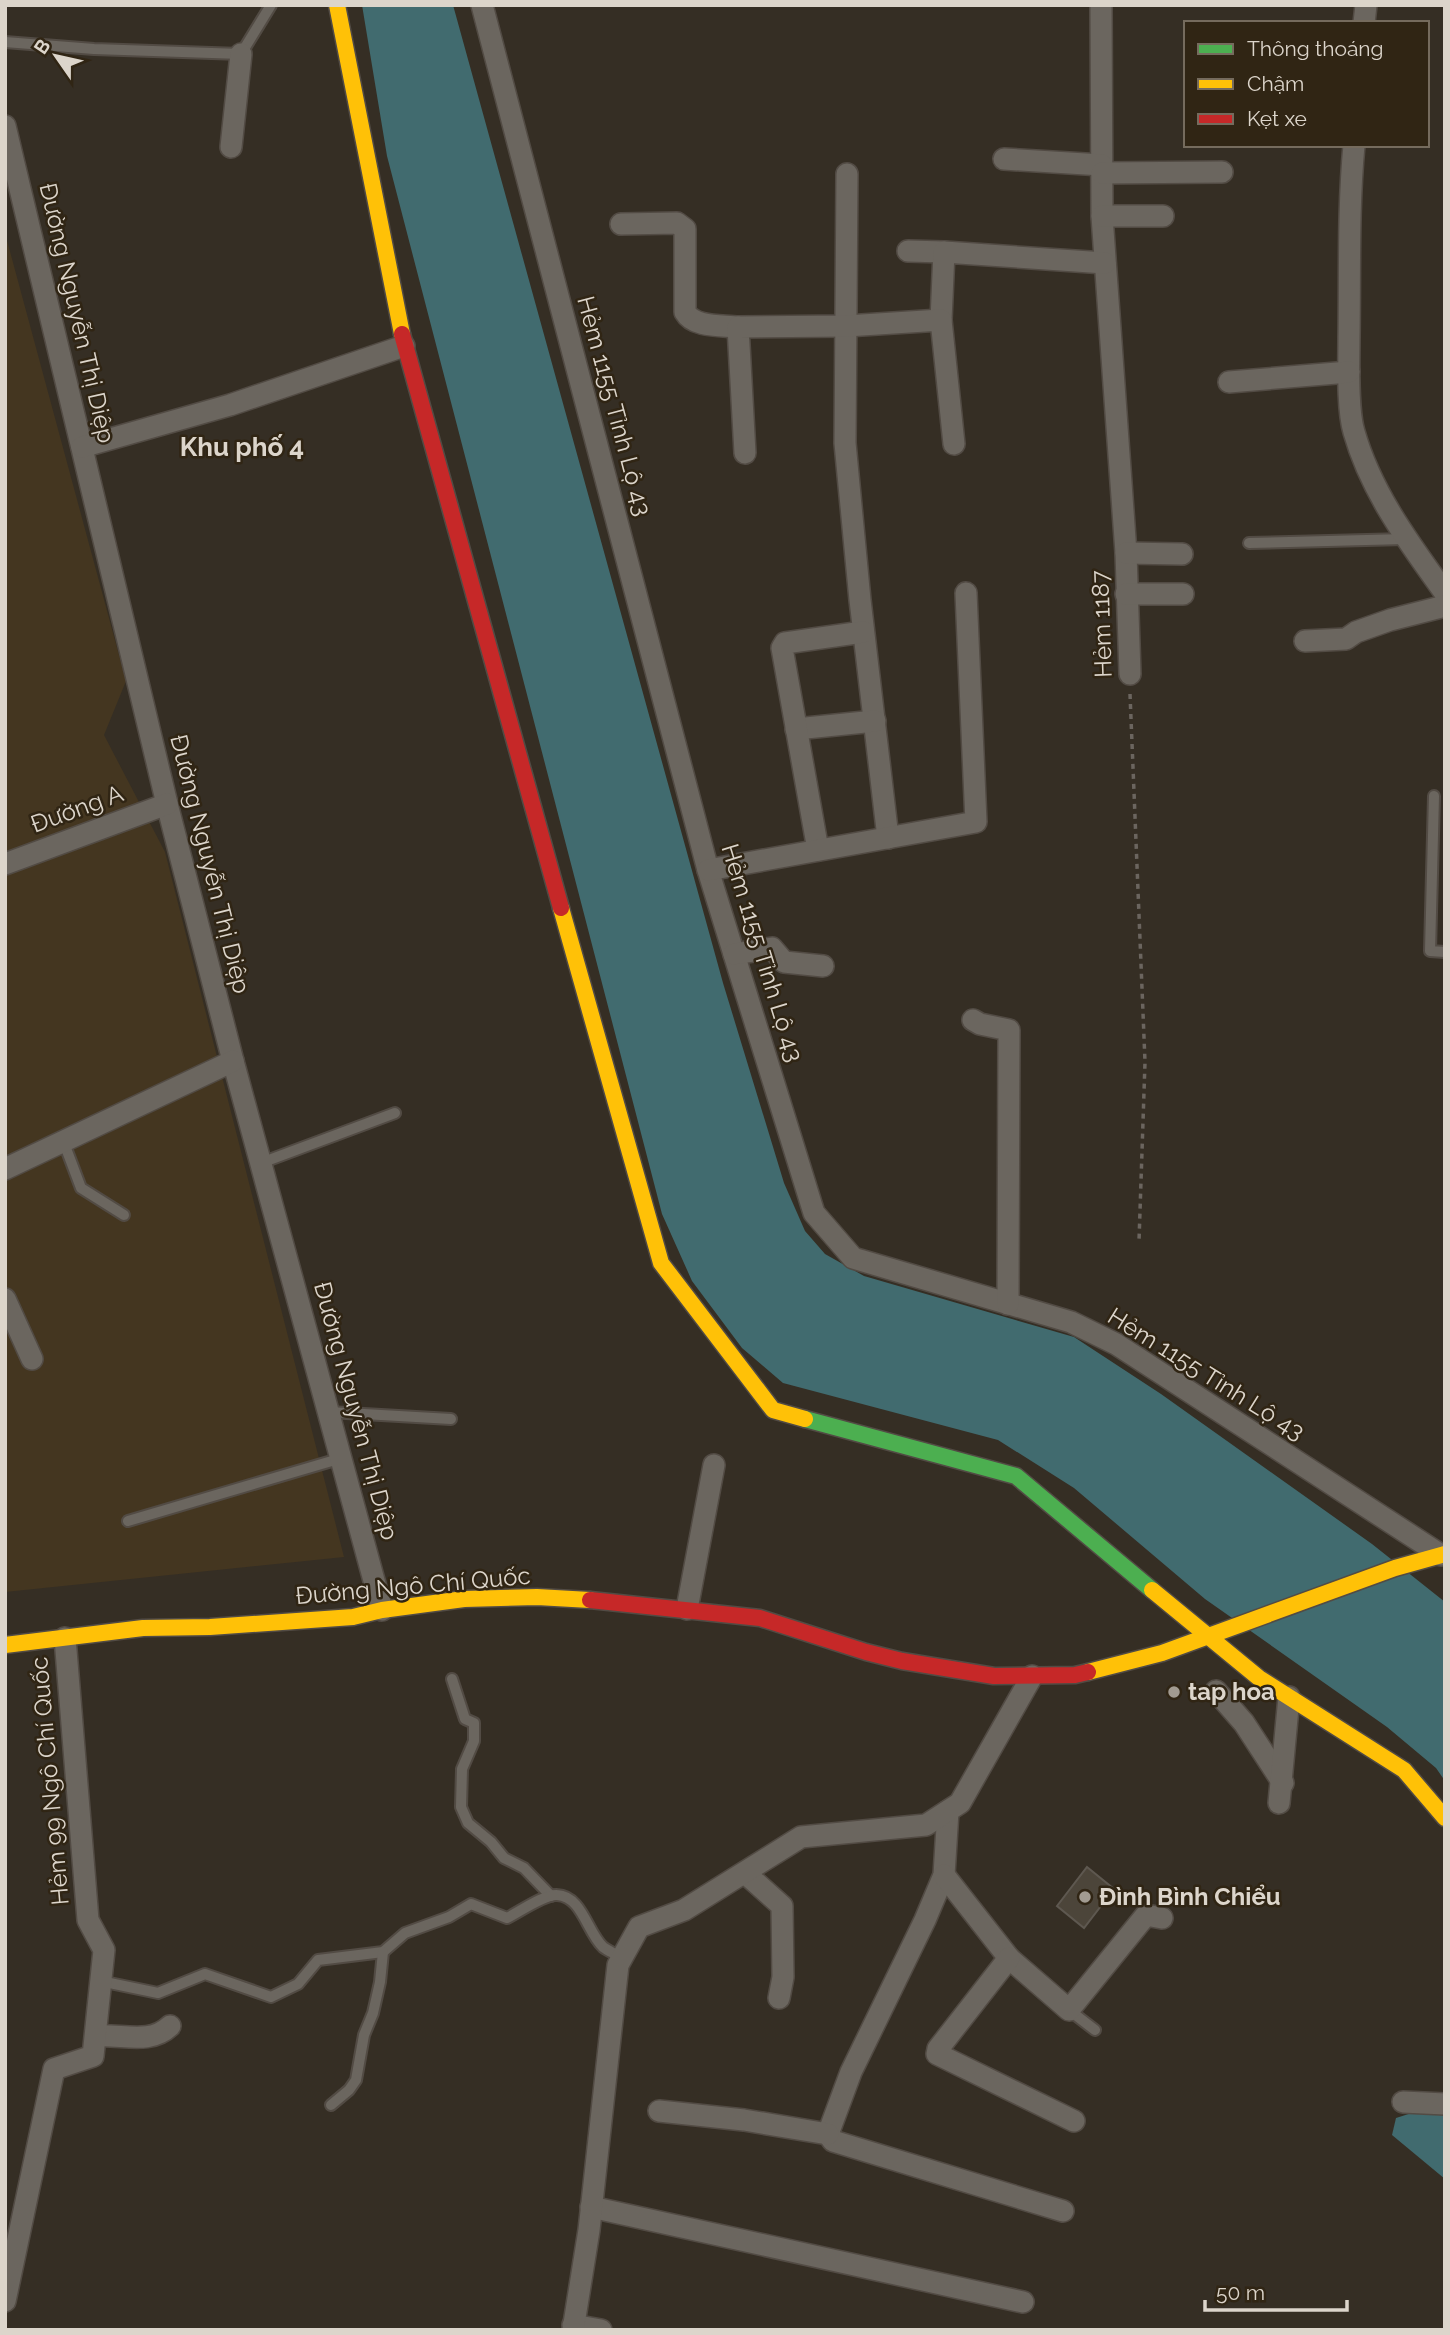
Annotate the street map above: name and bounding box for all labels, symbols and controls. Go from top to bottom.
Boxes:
north arrow [21,21,91,91]
legend [1184,21,1429,147]
text: B [29,35,55,58]
text: Thông thoáng [1247,36,1384,61]
text: Chậm [1247,71,1304,96]
text: Kẹt xe [1247,106,1307,131]
street label: Đường Nguyễn Thị Diệp [33,180,122,446]
street label: Hẻm 1155 Tỉnh Lộ 43 [571,293,658,519]
district label: Khu phố 4 [180,432,304,462]
street label: Hẻm 1187 [1085,570,1118,678]
street label: Đường Nguyễn Thị Diệp [164,731,257,996]
street label: Đường A [27,778,127,839]
street label: Hẻm 1155 Tỉnh Lộ 43 [716,840,809,1065]
street label: Đường Nguyễn Thị Diệp [308,1279,405,1543]
street label: Hẻm 1155 Tỉnh Lộ 43 [1103,1301,1310,1446]
street label: Đường Ngô Chí Quốc [294,1561,532,1610]
street label: Hẻm 99 Ngô Chí Quốc [24,1656,75,1906]
place label: tap hoa [1188,1677,1275,1706]
marker: tap hoa [1166,1684,1182,1700]
place label: Đình Bình Chiểu [1099,1882,1281,1911]
marker: Đình Bình Chiểu [1077,1889,1093,1905]
scale bar [1205,2268,1347,2312]
text: 50 m [1216,2280,1265,2305]

